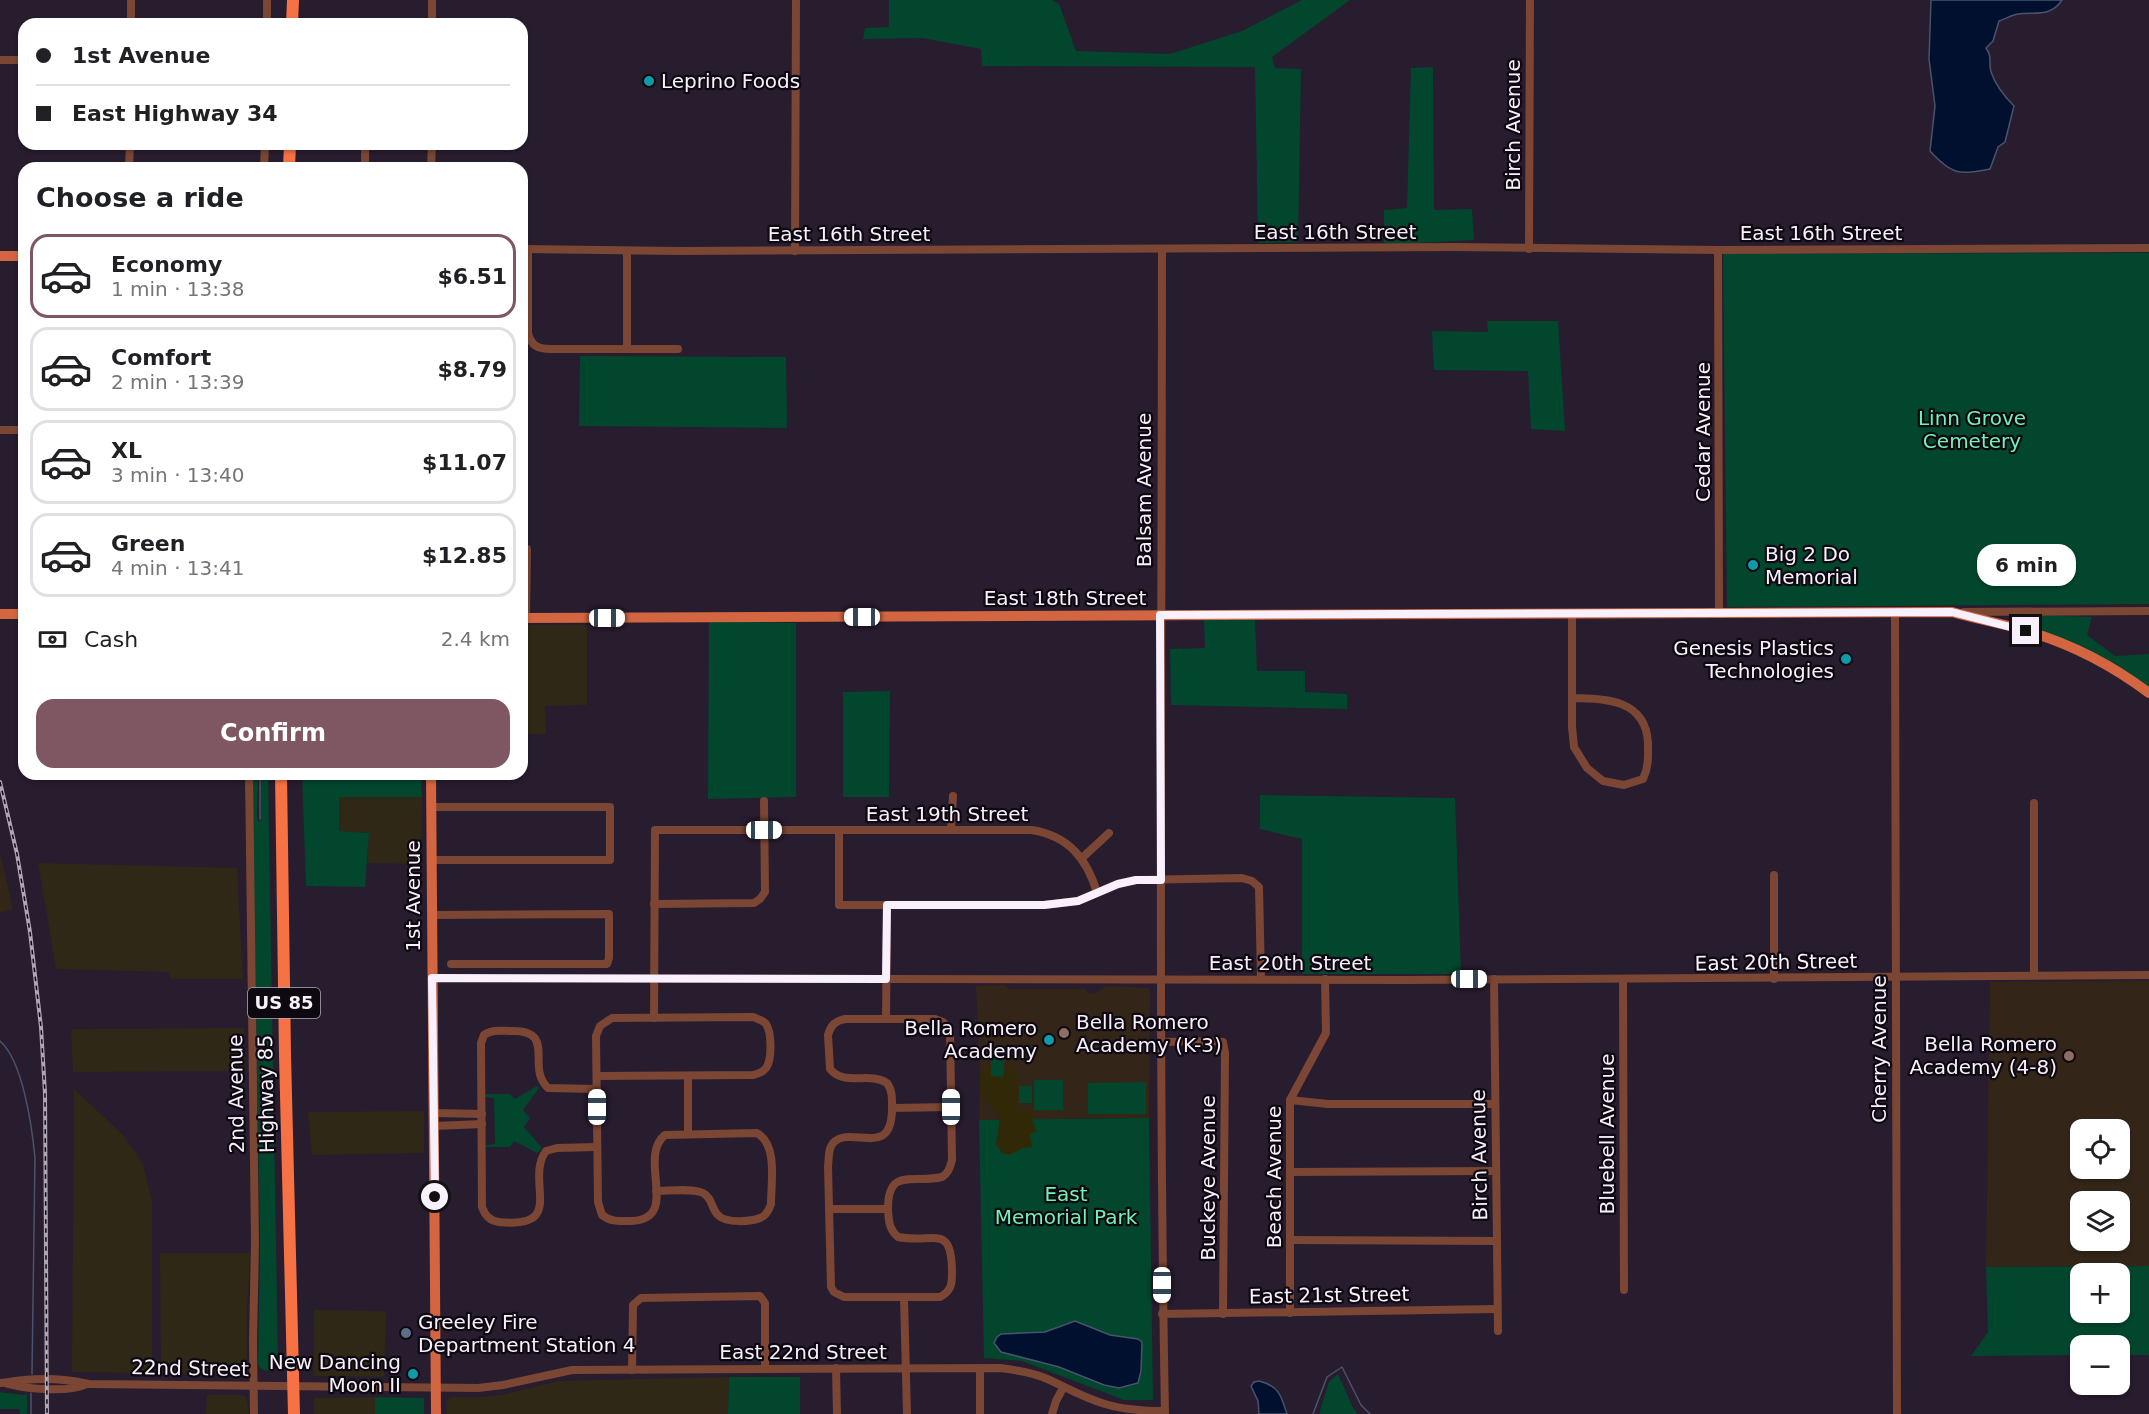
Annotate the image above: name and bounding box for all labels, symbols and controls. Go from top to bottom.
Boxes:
text: 1st Avenue [72,43,210,68]
street label: Birch Avenue [1501,59,1525,191]
place label: Leprino Foods [661,69,800,93]
marker: Leprino Foods [642,74,656,88]
text: East Highway 34 [72,101,278,126]
text: Choose a ride [36,182,244,213]
street label: East 16th Street [1254,220,1416,244]
street label: East 16th Street [1740,221,1902,245]
street label: East 16th Street [768,222,930,246]
icon: car [39,249,93,303]
text: Economy [111,252,222,277]
text: $6.51 [437,264,507,289]
text: 1 min · 13:38 [111,277,245,301]
icon: car [39,342,93,396]
text: Comfort [111,345,211,370]
text: $8.79 [437,357,507,382]
street label: Cedar Avenue [1691,362,1715,502]
text: 2 min · 13:39 [111,370,245,394]
park label: Linn Grove Cemetery [1918,406,2026,453]
street label: Balsam Avenue [1132,413,1156,567]
icon: car [39,435,93,489]
text: XL [111,438,142,463]
text: $11.07 [422,450,507,475]
text: 3 min · 13:40 [111,463,245,487]
icon: car [39,528,93,582]
text: Green [111,531,185,556]
place label: Big 2 Do Memorial [1765,542,1858,589]
text: $12.85 [422,543,507,568]
callout: 6 min [1976,544,2076,586]
text: 6 min [1995,553,2058,577]
text: 4 min · 13:41 [111,556,245,580]
marker: Big 2 Do Memorial [1746,558,1760,572]
street label: East 18th Street [984,586,1146,610]
car [844,608,880,626]
car [589,609,625,627]
route end [2012,617,2039,644]
icon: cash [36,623,69,656]
text: Cash [84,627,138,652]
text: 2.4 km [441,627,510,651]
place label: Genesis Plastics Technologies [1673,636,1834,683]
marker: Genesis Plastics Technologies [1839,652,1853,666]
button: Confirm [36,699,510,768]
street label: East 19th Street [866,802,1028,826]
car [746,821,782,839]
street label: 1st Avenue [401,840,425,952]
street label: East 20th Street [1694,949,1858,975]
street label: East 20th Street [1209,951,1371,975]
car [1451,970,1487,988]
street label: Cherry Avenue [1867,975,1891,1123]
road number: US 85 [248,988,320,1018]
place label: Bella Romero Academy (K-3) [1076,1010,1222,1057]
place label: Bella Romero Academy [904,1016,1037,1063]
marker: Bella Romero Academy (K-3) [1057,1026,1071,1040]
place label: Bella Romero Academy (4-8) [1909,1032,2057,1079]
marker: Bella Romero Academy [1042,1033,1056,1047]
street label: 2nd Avenue [223,1034,249,1154]
street label: Highway 85 [253,1035,279,1153]
marker: Bella Romero Academy (4-8) [2062,1049,2076,1063]
street label: Bluebell Avenue [1595,1053,1619,1215]
car [588,1089,606,1125]
car [942,1089,960,1125]
street label: Birch Avenue [1466,1089,1492,1221]
street label: Buckeye Avenue [1196,1095,1220,1261]
street label: Beach Avenue [1262,1106,1286,1248]
map controls [2070,1119,2130,1395]
button: locate [2070,1119,2130,1179]
park label: East Memorial Park [995,1182,1138,1229]
route start [421,1183,448,1210]
button: layers [2070,1191,2130,1251]
button: + [2070,1263,2130,1323]
car [1153,1267,1171,1303]
street label: East 21st Street [1249,1282,1410,1308]
place label: Greeley Fire Department Station 4 [418,1310,636,1357]
marker: Greeley Fire Department Station 4 [399,1326,413,1340]
button: − [2070,1335,2130,1395]
street label: East 22nd Street [719,1340,887,1364]
place label: New Dancing Moon II [269,1350,401,1397]
street label: 22nd Street [131,1355,249,1381]
marker: New Dancing Moon II [406,1367,420,1381]

